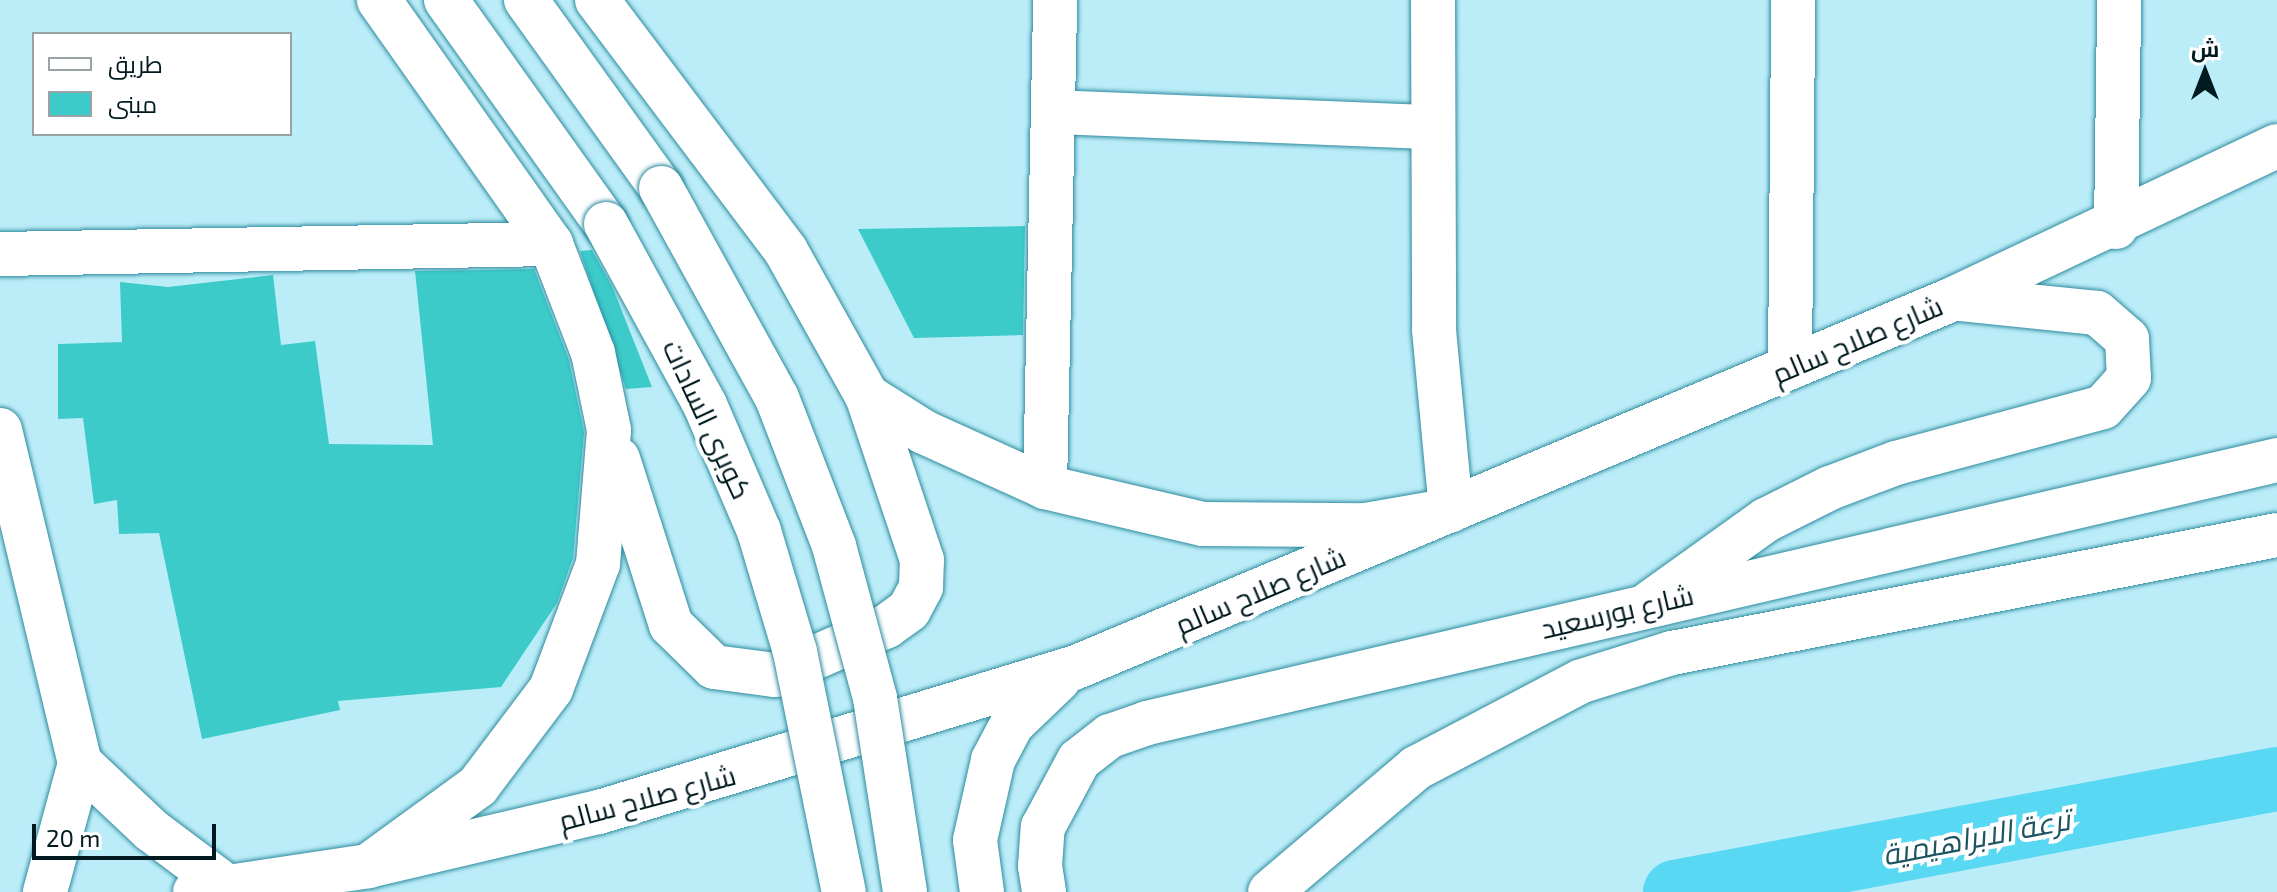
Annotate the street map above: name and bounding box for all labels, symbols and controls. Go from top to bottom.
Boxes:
legend [32,32,292,136]
north arrow [2165,32,2245,112]
text: ش [2191,35,2219,61]
text: طريق [108,49,163,78]
text: مبنى [108,89,157,118]
street label: شارع صلاح سالم [1767,288,1947,390]
street label: كوبرى السادات [657,334,759,504]
street label: شارع صلاح سالم [1170,539,1350,641]
street label: شارع بورسعيد [1537,577,1697,645]
street label: شارع صلاح سالم [555,757,739,837]
water label: ترعة الابراهيمية [1879,800,2073,872]
scale bar [36,808,220,858]
text: 20 m [46,823,100,852]

